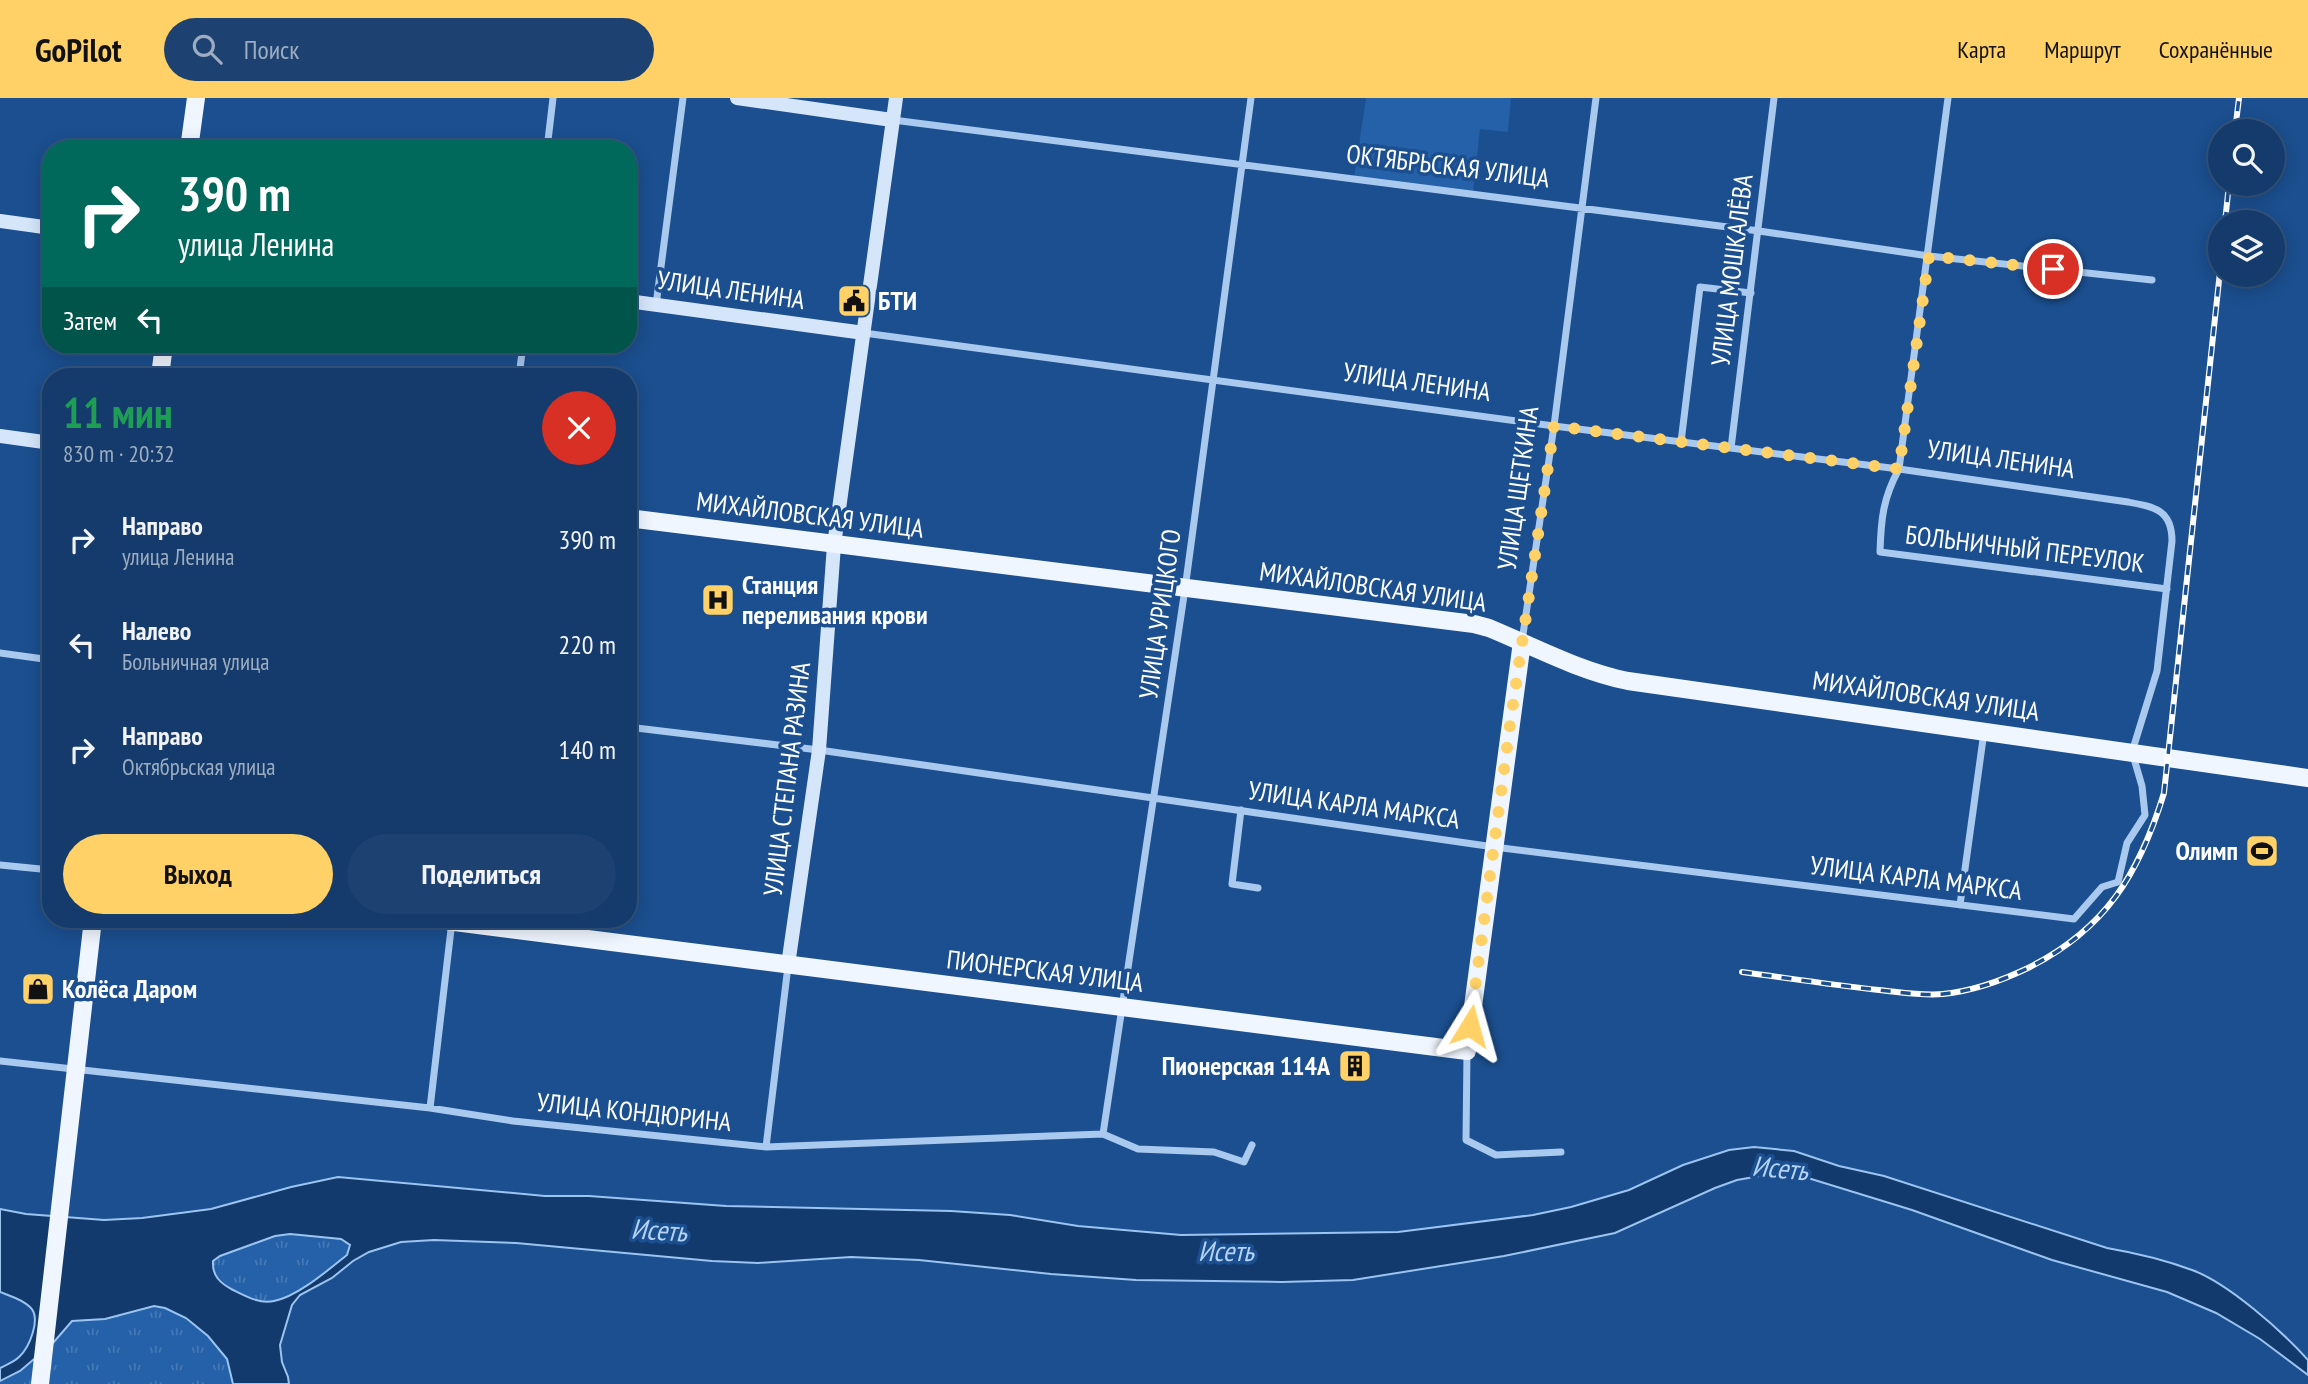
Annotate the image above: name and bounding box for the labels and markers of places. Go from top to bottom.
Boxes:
pin [2023,239,2083,299]
public building icon: БТИ [835,282,873,320]
place label: БТИ [878,284,917,317]
place label: Станция переливания крови [742,568,928,631]
hospital icon: Станция переливания крови [699,581,737,619]
sports icon: Олимп [2243,832,2281,870]
place label: Олимп [2176,834,2238,867]
shop icon: Колёса Даром [19,970,57,1008]
place label: Колёса Даром [62,972,197,1005]
building icon: Пионерская 114А [1336,1047,1374,1085]
place label: Пионерская 114А [1162,1049,1331,1082]

